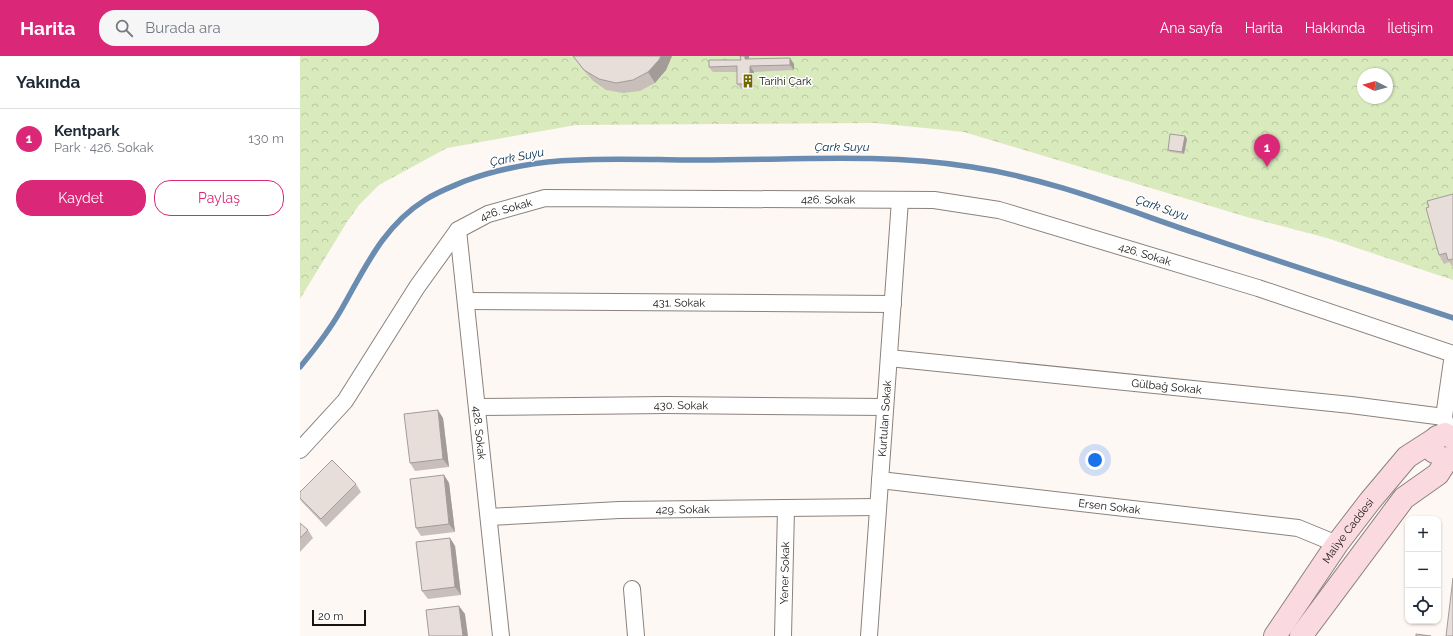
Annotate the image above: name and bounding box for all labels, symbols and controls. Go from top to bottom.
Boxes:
search box [99,10,379,46]
text: Harita [20,17,75,39]
icon: search [113,17,135,39]
text: Burada ara [145,19,221,37]
text: Ana sayfa [1160,20,1223,36]
text: Harita [1245,20,1283,36]
text: Hakkında [1305,20,1365,36]
text: İletişim [1387,20,1433,36]
north arrow [1357,68,1393,104]
text: Yakında [16,72,80,92]
building icon: Tarihi Çark [740,73,756,89]
place label: Tarihi Çark [759,75,812,88]
text: Kentpark [54,122,120,140]
text: 1 [26,131,32,146]
text: 130 m [248,131,284,146]
pin: 1 [1254,134,1280,167]
text: Park · 426. Sokak [54,140,154,155]
water label: Çark Suyu [814,140,870,154]
water label: Çark Suyu [489,145,546,169]
button: Kaydet [16,180,146,216]
button: Paylaş [154,180,284,216]
water label: Çark Suyu [1134,192,1190,224]
street label: 426. Sokak [801,193,855,207]
street label: 426. Sokak [478,196,534,224]
street label: 426. Sokak [1117,240,1173,269]
street label: 431. Sokak [653,296,705,310]
street label: Gülbağ Sokak [1131,377,1203,397]
street label: Kurtulan Sokak [876,380,894,457]
street label: 430. Sokak [654,399,708,412]
street label: 428. Sokak [470,405,488,461]
your location [1085,450,1105,470]
street label: Maliye Caddesi [1320,496,1376,566]
street label: Ersen Sokak [1078,497,1141,517]
street label: 429. Sokak [656,503,710,517]
map controls [1405,516,1441,624]
button: + [1405,516,1441,552]
street label: Yener Sokak [778,541,792,605]
button: − [1405,552,1441,588]
button: locate [1405,588,1441,624]
scale bar [312,608,366,627]
text: 20 m [318,610,343,623]

